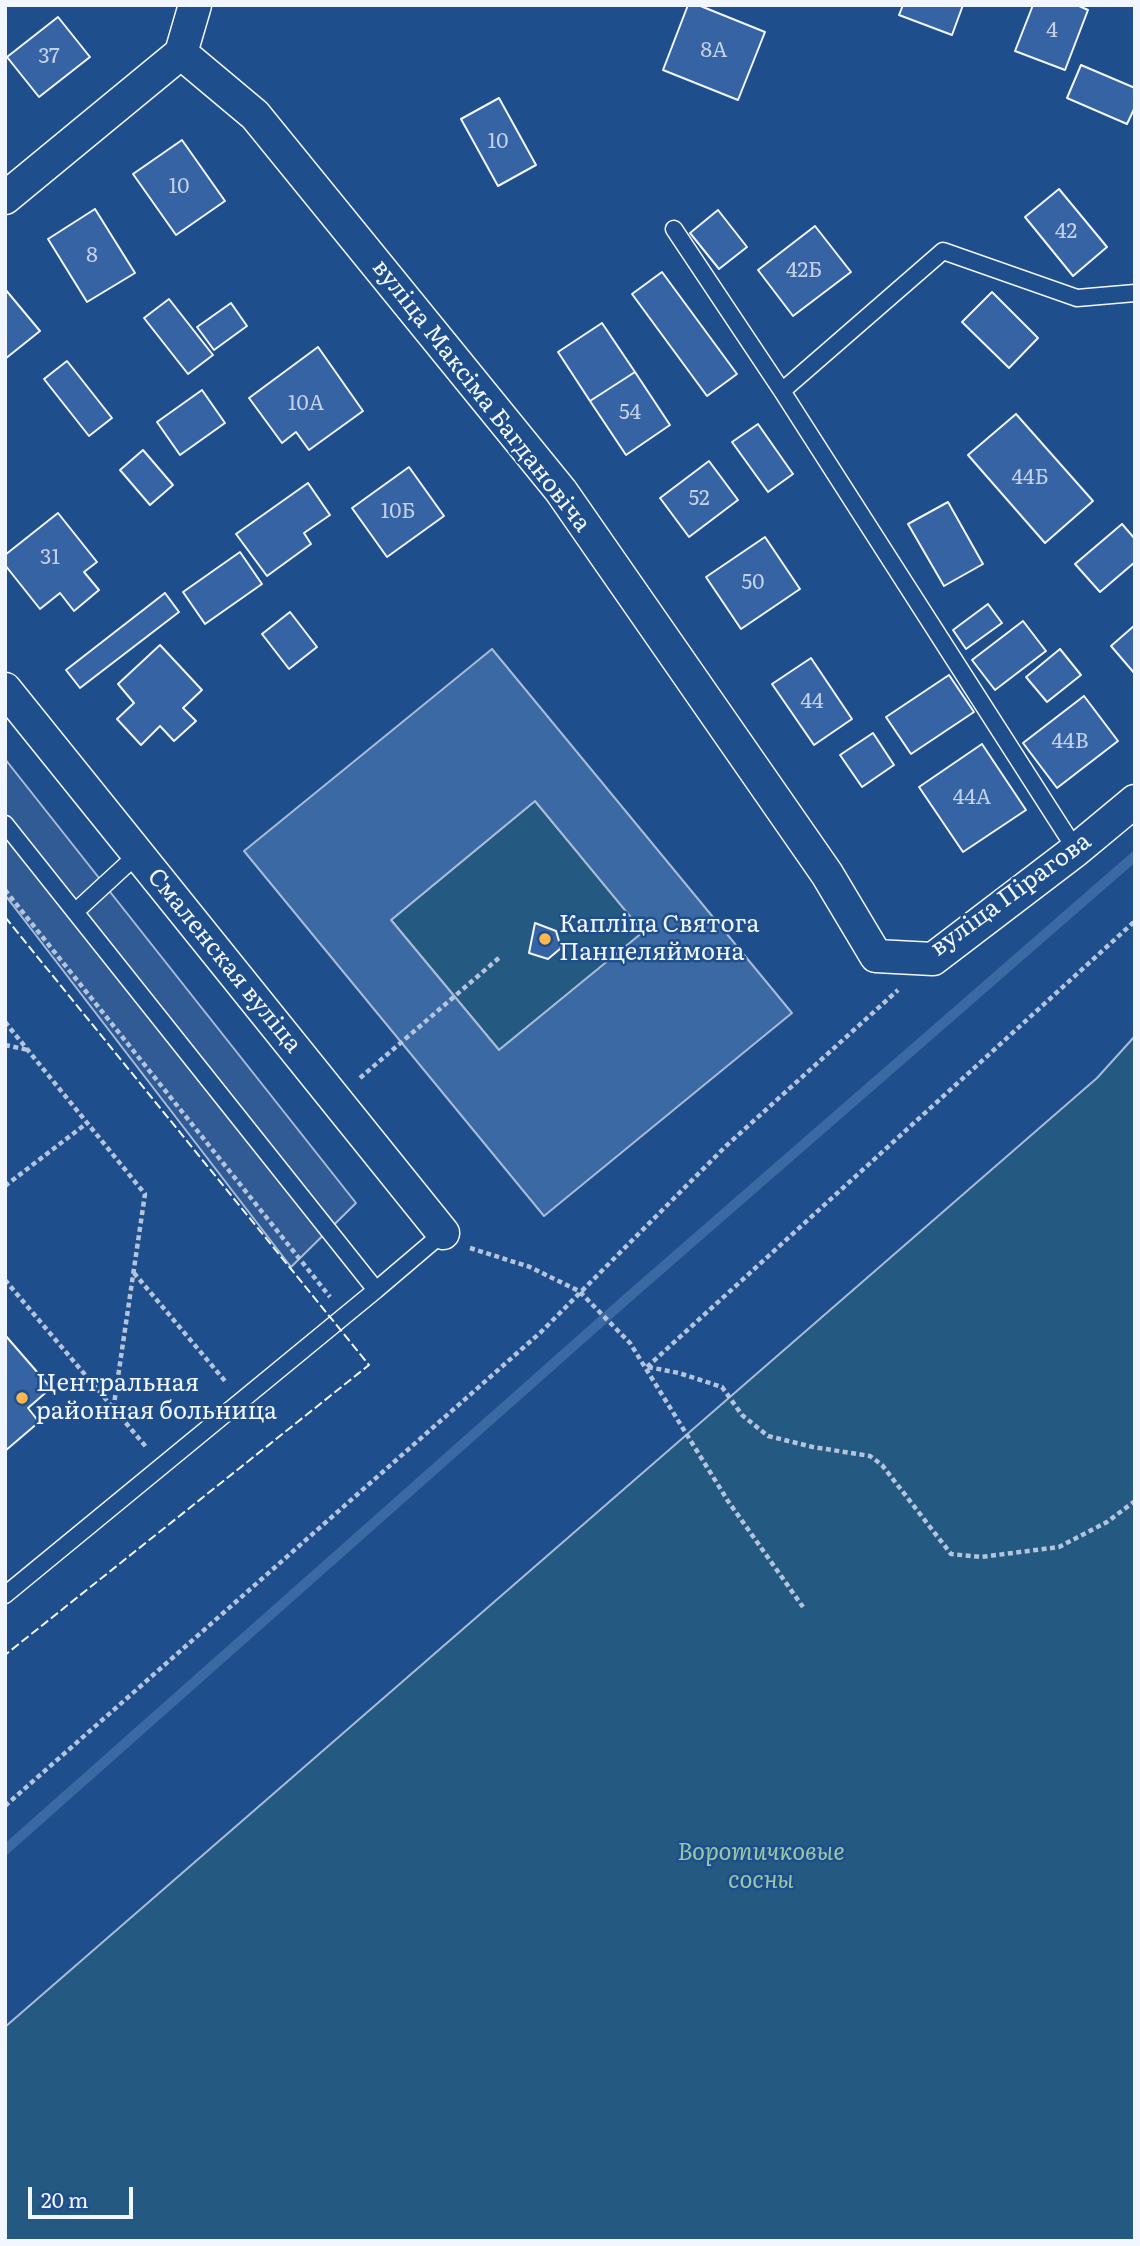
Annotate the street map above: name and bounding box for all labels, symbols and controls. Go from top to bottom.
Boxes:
house number: 4 [1046,18,1058,44]
house number: 8А [700,38,728,64]
house number: 37 [38,44,60,70]
house number: 10 [488,129,508,155]
house number: 10 [169,174,189,200]
house number: 42 [1055,219,1077,245]
house number: 8 [86,243,98,269]
street label: вуліца Максіма Багдановіча [366,254,596,538]
house number: 42Б [786,258,822,284]
house number: 10А [288,391,324,417]
house number: 54 [619,400,641,426]
house number: 44Б [1011,465,1049,491]
house number: 52 [688,486,710,512]
house number: 10Б [381,499,415,525]
house number: 31 [40,545,60,571]
house number: 50 [742,570,764,596]
house number: 44 [800,689,824,715]
house number: 44В [1051,729,1089,755]
house number: 44А [953,785,991,811]
street label: вуліца Пірагова [925,827,1097,963]
street label: Смаленская вуліца [141,863,307,1059]
place label: Капліца Святога Панцеляймона [559,911,759,967]
marker: Капліца Святога Панцеляймона [537,931,553,947]
place label: Центральная районная больница [36,1370,277,1426]
marker: Центральная районная больница [14,1390,30,1406]
park label: Воротичковые сосны [677,1839,845,1895]
scale bar [32,2172,136,2216]
text: 20 m [41,2183,88,2214]

